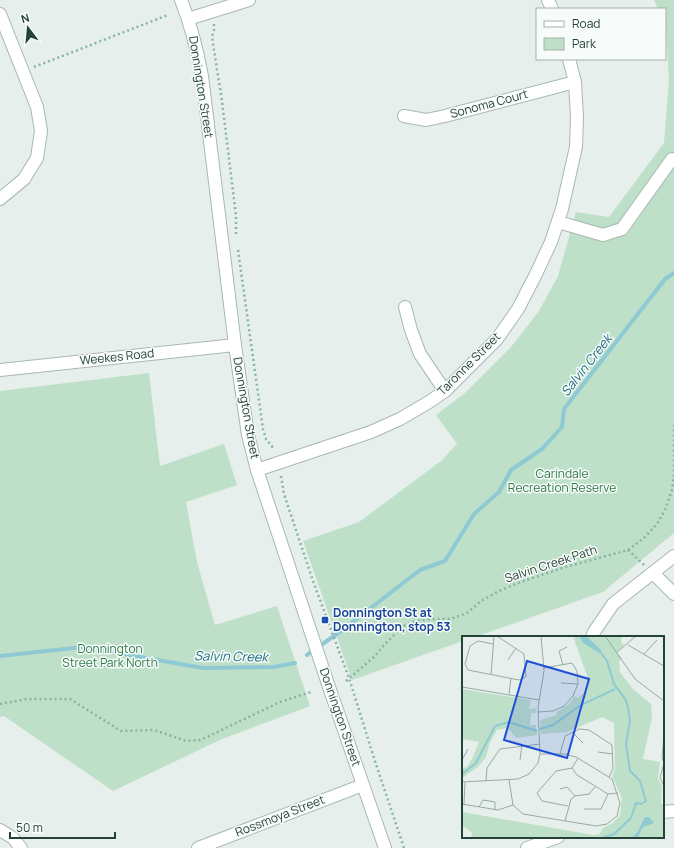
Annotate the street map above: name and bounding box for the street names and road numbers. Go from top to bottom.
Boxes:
street label: Donnington Street [185,35,218,139]
street label: Sonoma Court [448,85,530,122]
street label: Taronne Street [433,328,504,399]
street label: Weekes Road [79,344,155,369]
street label: Donnington Street [229,356,264,460]
street label: Salvin Creek Path [503,541,599,586]
street label: Donnington Street [316,665,365,768]
street label: Rossmoya Street [233,791,327,840]

